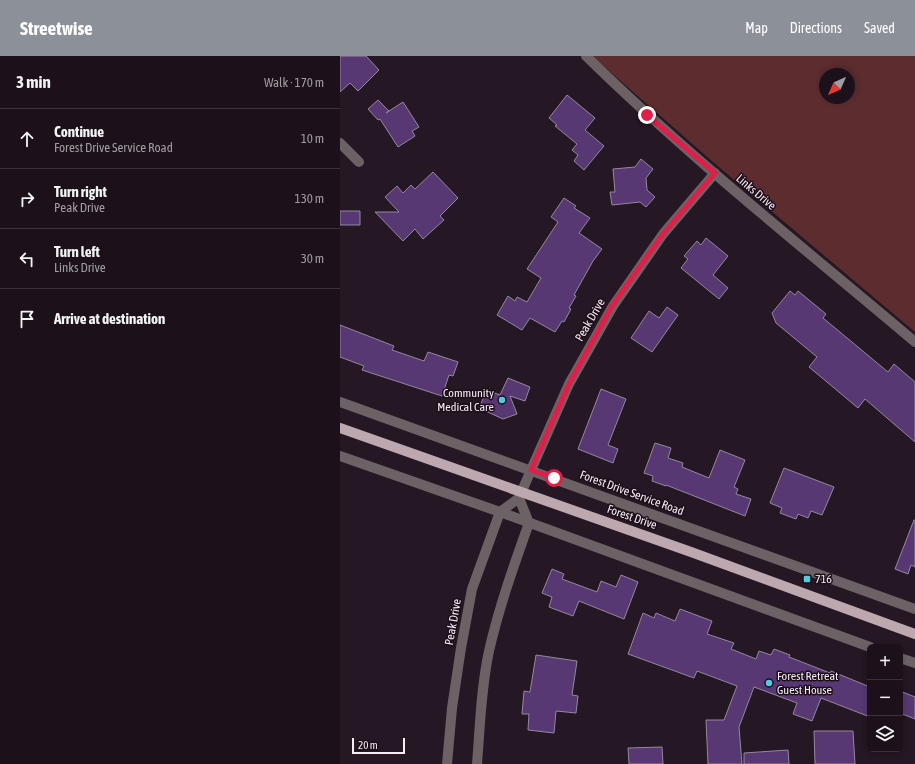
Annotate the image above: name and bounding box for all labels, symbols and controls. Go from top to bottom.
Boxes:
text: Streetwise [20,17,93,39]
text: Map [745,20,768,36]
text: Directions [790,20,842,36]
text: Saved [864,20,895,36]
north arrow [819,68,855,104]
text: 3 min [16,72,51,92]
text: Walk · 170 m [264,75,324,90]
route end [638,106,656,124]
text: Continue [54,123,104,140]
icon: ahead [16,128,38,150]
text: 10 m [301,131,324,146]
text: Forest Drive Service Road [54,140,173,155]
street label: Links Drive [733,171,779,213]
text: Turn right [54,183,107,200]
icon: right [16,188,38,210]
text: 130 m [295,191,324,206]
text: Peak Drive [54,200,105,215]
text: Turn left [54,243,100,260]
icon: left [16,248,38,270]
text: 30 m [301,251,324,266]
text: Links Drive [54,260,106,275]
street label: Peak Drive [572,296,608,344]
icon: arrive [16,308,38,330]
text: Arrive at destination [54,310,165,327]
place label: Community Medical Care [437,386,494,414]
marker: Community Medical Care [497,395,507,405]
street label: Forest Drive Service Road [578,467,686,519]
route start [545,469,563,487]
street label: Forest Drive [605,502,659,532]
place label: 716 [815,572,832,586]
marker: 716 [802,574,812,584]
street label: Peak Drive [442,598,464,646]
map controls [867,644,903,752]
button: + [867,644,903,680]
place label: Forest Retreat Guest House [777,669,839,697]
marker: Forest Retreat Guest House [764,678,774,688]
button: − [867,680,903,716]
button: layers [867,716,903,752]
scale bar [352,736,405,755]
text: 20 m [358,739,378,751]

